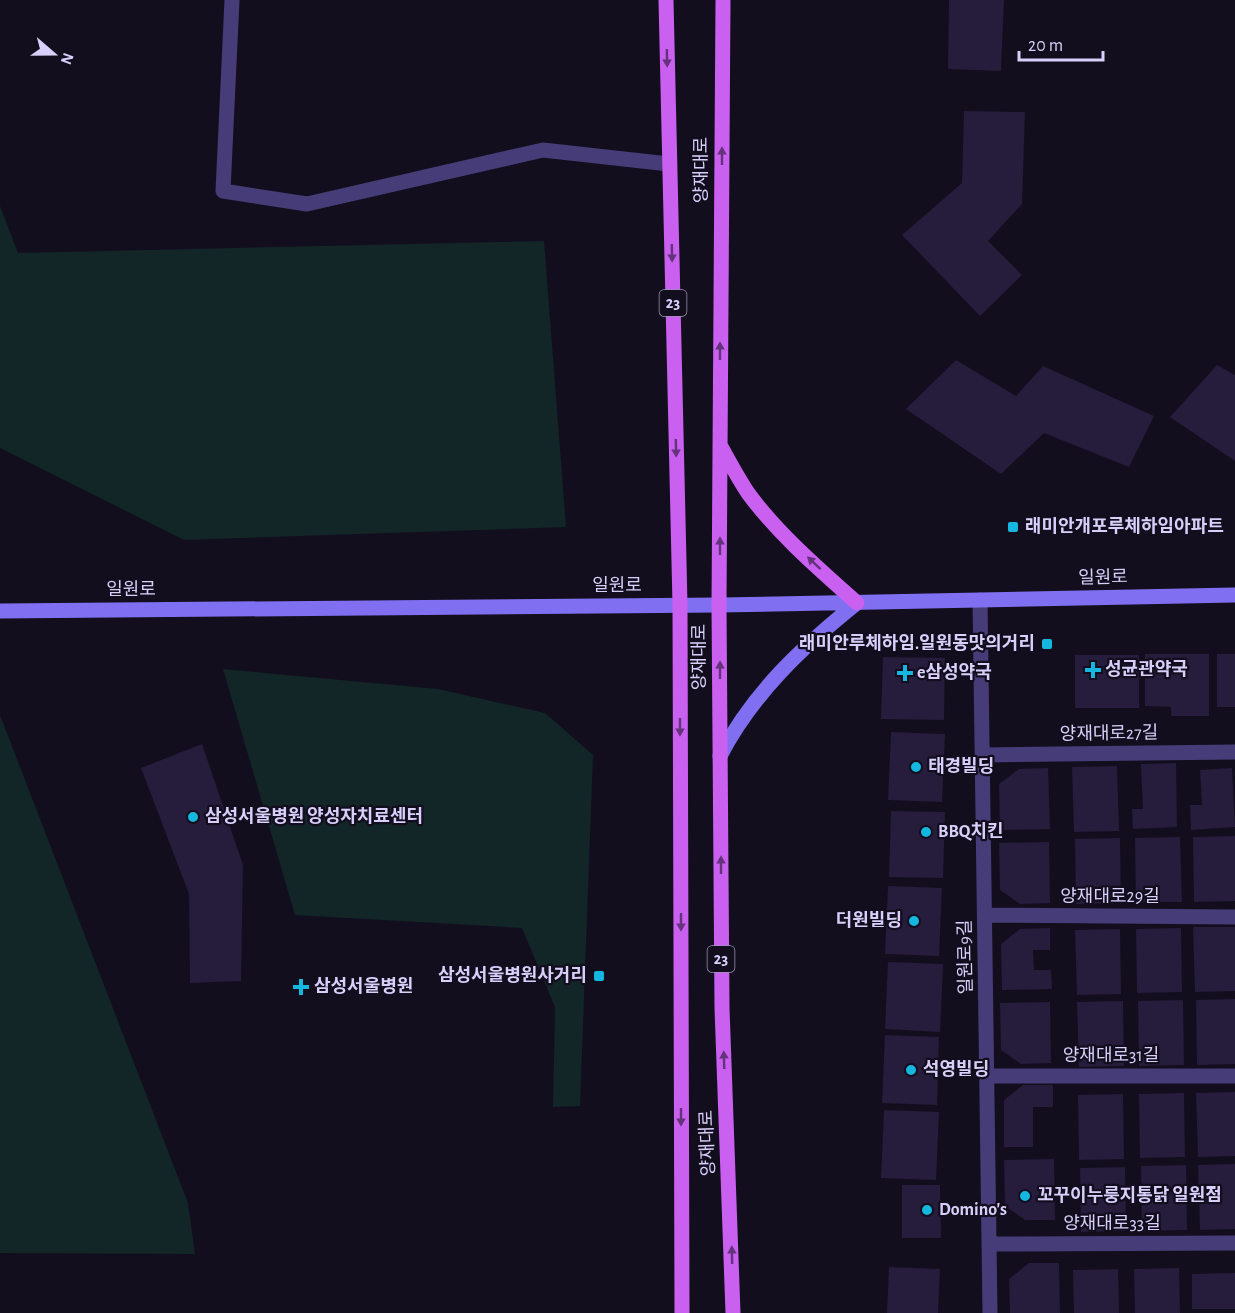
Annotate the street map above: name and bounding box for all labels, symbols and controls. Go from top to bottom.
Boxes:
north arrow [24,24,84,84]
scale bar [1019,24,1103,62]
text: 20 m [1028,37,1063,55]
one-way arrow [662,49,672,68]
text: N [58,51,77,67]
street label: 양재대로 [692,137,711,203]
one-way arrow [717,147,727,166]
one-way arrow [667,244,676,263]
road number: 23 [660,290,686,316]
one-way arrow [715,342,725,361]
one-way arrow [671,439,681,458]
place label: 래미안개포루체하임아파트 [1025,517,1224,536]
marker: 래미안개포루체하임아파트 [1006,520,1020,534]
one-way arrow [715,537,725,556]
one-way arrow [806,556,821,570]
street label: 일원로 [1078,568,1128,587]
street label: 일원로 [592,576,642,595]
street label: 일원로 [106,580,156,599]
street label: 양재대로 [690,624,709,690]
place label: 래미안루체하임.일원동맛의거리 [799,634,1035,653]
marker: 래미안루체하임.일원동맛의거리 [1040,637,1054,651]
one-way arrow [715,660,725,679]
place label: 성균관약국 [1105,660,1188,679]
place label: e삼성약국 [917,663,992,682]
marker: 성균관약국 [1086,663,1100,677]
marker: e삼성약국 [898,666,912,680]
one-way arrow [675,717,685,736]
street label: 양재대로27길 [1060,723,1158,744]
place label: 태경빌딩 [928,757,994,776]
marker: 태경빌딩 [909,760,923,774]
place label: 삼성서울병원 양성자치료센터 [205,807,423,826]
marker: 삼성서울병원 양성자치료센터 [186,810,200,824]
place label: BBQ치킨 [938,822,1004,841]
marker: BBQ치킨 [919,825,933,839]
one-way arrow [716,855,726,874]
street label: 양재대로29길 [1060,887,1160,906]
place label: 더원빌딩 [836,911,902,930]
one-way arrow [676,912,686,931]
marker: 더원빌딩 [907,914,921,928]
street label: 일원로9길 [955,919,976,995]
road number: 23 [708,946,734,972]
place label: 삼성서울병원사거리 [438,966,587,985]
marker: 삼성서울병원사거리 [592,969,606,983]
place label: 삼성서울병원 [314,977,413,996]
marker: 삼성서울병원 [292,978,310,996]
street label: 양재대로31길 [1063,1046,1159,1065]
one-way arrow [719,1050,728,1069]
place label: 석영빌딩 [923,1060,989,1079]
marker: 석영빌딩 [904,1063,918,1077]
one-way arrow [676,1107,686,1126]
street label: 양재대로 [697,1110,718,1176]
place label: 꼬꾸이누룽지통닭 일원점 [1037,1186,1222,1205]
marker: 꼬꾸이누룽지통닭 일원점 [1018,1189,1032,1203]
place label: Domino's [939,1201,1007,1219]
marker: Domino's [920,1203,934,1217]
street label: 양재대로33길 [1063,1214,1161,1233]
one-way arrow [727,1245,736,1264]

